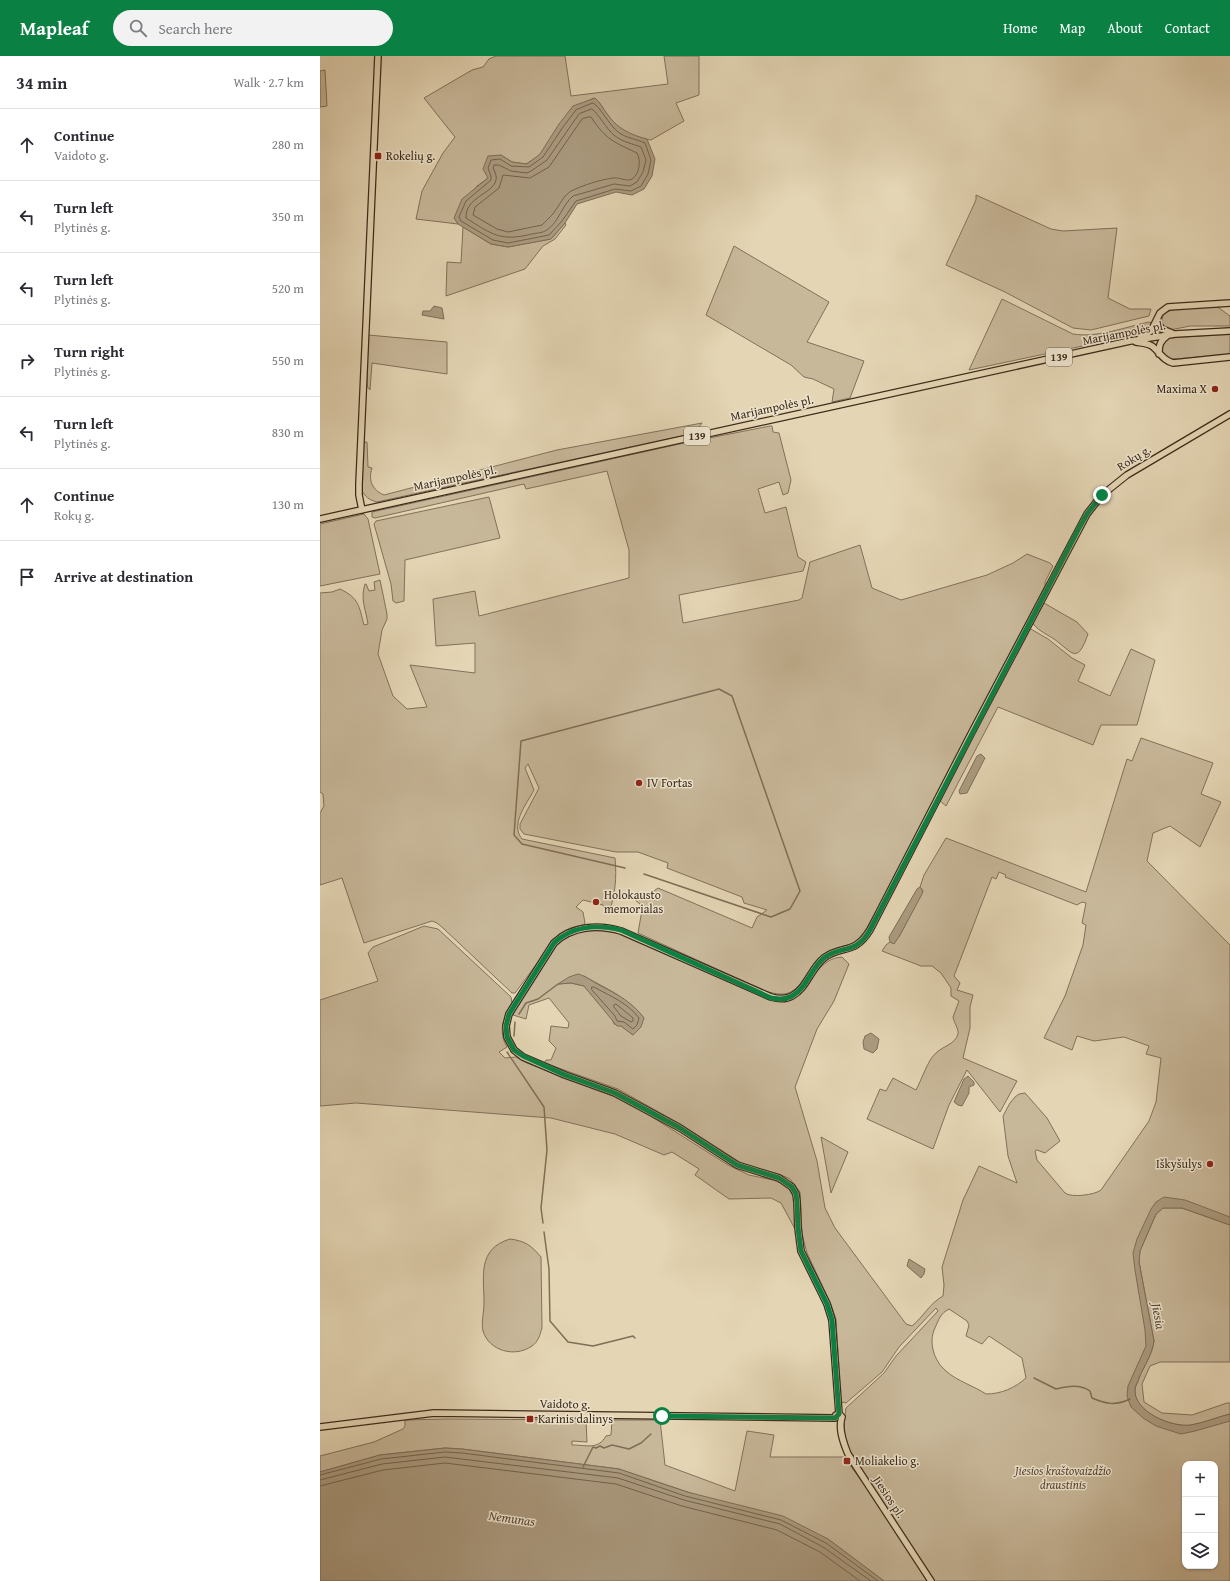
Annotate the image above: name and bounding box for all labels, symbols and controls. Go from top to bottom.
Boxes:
search box [113,10,393,46]
text: Mapleaf [20,14,89,42]
icon: search [127,17,149,39]
text: Search here [159,18,233,39]
text: Home [1003,18,1038,38]
text: Map [1060,18,1085,38]
text: About [1107,18,1143,38]
text: Contact [1165,18,1210,38]
text: 34 min [16,70,67,95]
text: Walk · 2.7 km [233,73,304,92]
text: Continue [54,125,115,146]
icon: ahead [16,134,38,156]
text: 280 m [272,135,304,154]
text: Vaidoto g. [54,146,109,165]
place label: Rokelių g. [386,147,435,164]
marker: Rokelių g. [373,151,383,161]
text: Turn left [54,197,113,218]
icon: left [16,206,38,228]
text: 350 m [272,207,304,226]
text: Plytinės g. [54,218,110,237]
text: Turn left [54,269,113,290]
icon: left [16,278,38,300]
text: 520 m [272,279,304,298]
text: Plytinės g. [54,290,110,309]
street label: Marijampolės pl. [1081,316,1167,349]
text: Turn right [54,341,125,362]
road number: 139 [1046,348,1072,366]
icon: right [16,350,38,372]
text: 550 m [272,351,304,370]
text: Plytinės g. [54,362,110,381]
place label: Maxima X [1156,380,1208,397]
marker: Maxima X [1210,384,1220,394]
street label: Marijampolės pl. [729,390,815,425]
text: Turn left [54,413,113,434]
icon: left [16,422,38,444]
text: 830 m [272,423,304,442]
road number: 139 [684,427,710,445]
text: Plytinės g. [54,434,110,453]
street label: Rokų g. [1113,440,1154,475]
street label: Marijampolės pl. [412,460,498,495]
text: Continue [54,485,115,506]
route end [1093,486,1111,504]
icon: ahead [16,494,38,516]
text: 130 m [272,495,304,514]
text: Rokų g. [54,506,94,525]
icon: arrive [16,566,38,588]
text: Arrive at destination [54,566,193,587]
place label: IV Fortas [647,774,693,791]
marker: IV Fortas [634,778,644,788]
place label: Holokausto memorialas [604,886,663,917]
marker: Holokausto memorialas [591,897,601,907]
place label: Iškyšulys [1156,1155,1202,1172]
marker: Iškyšulys [1205,1159,1215,1169]
water label: Jiesia [1147,1299,1170,1331]
street label: Vaidoto g. [540,1395,591,1412]
route start [653,1407,671,1425]
place label: Karinis dalinys [538,1410,613,1427]
marker: Karinis dalinys [525,1414,535,1424]
place label: Moliakelio g. [855,1452,919,1469]
marker: Moliakelio g. [842,1456,852,1466]
map controls [1182,1461,1218,1569]
button: + [1182,1461,1218,1497]
park label: Jiesios kraštovaizdžio draustinis [1013,1462,1111,1493]
street label: Jiesios pl. [868,1471,909,1521]
button: − [1182,1497,1218,1533]
water label: Nemunas [488,1506,537,1531]
button: layers [1182,1533,1218,1569]

